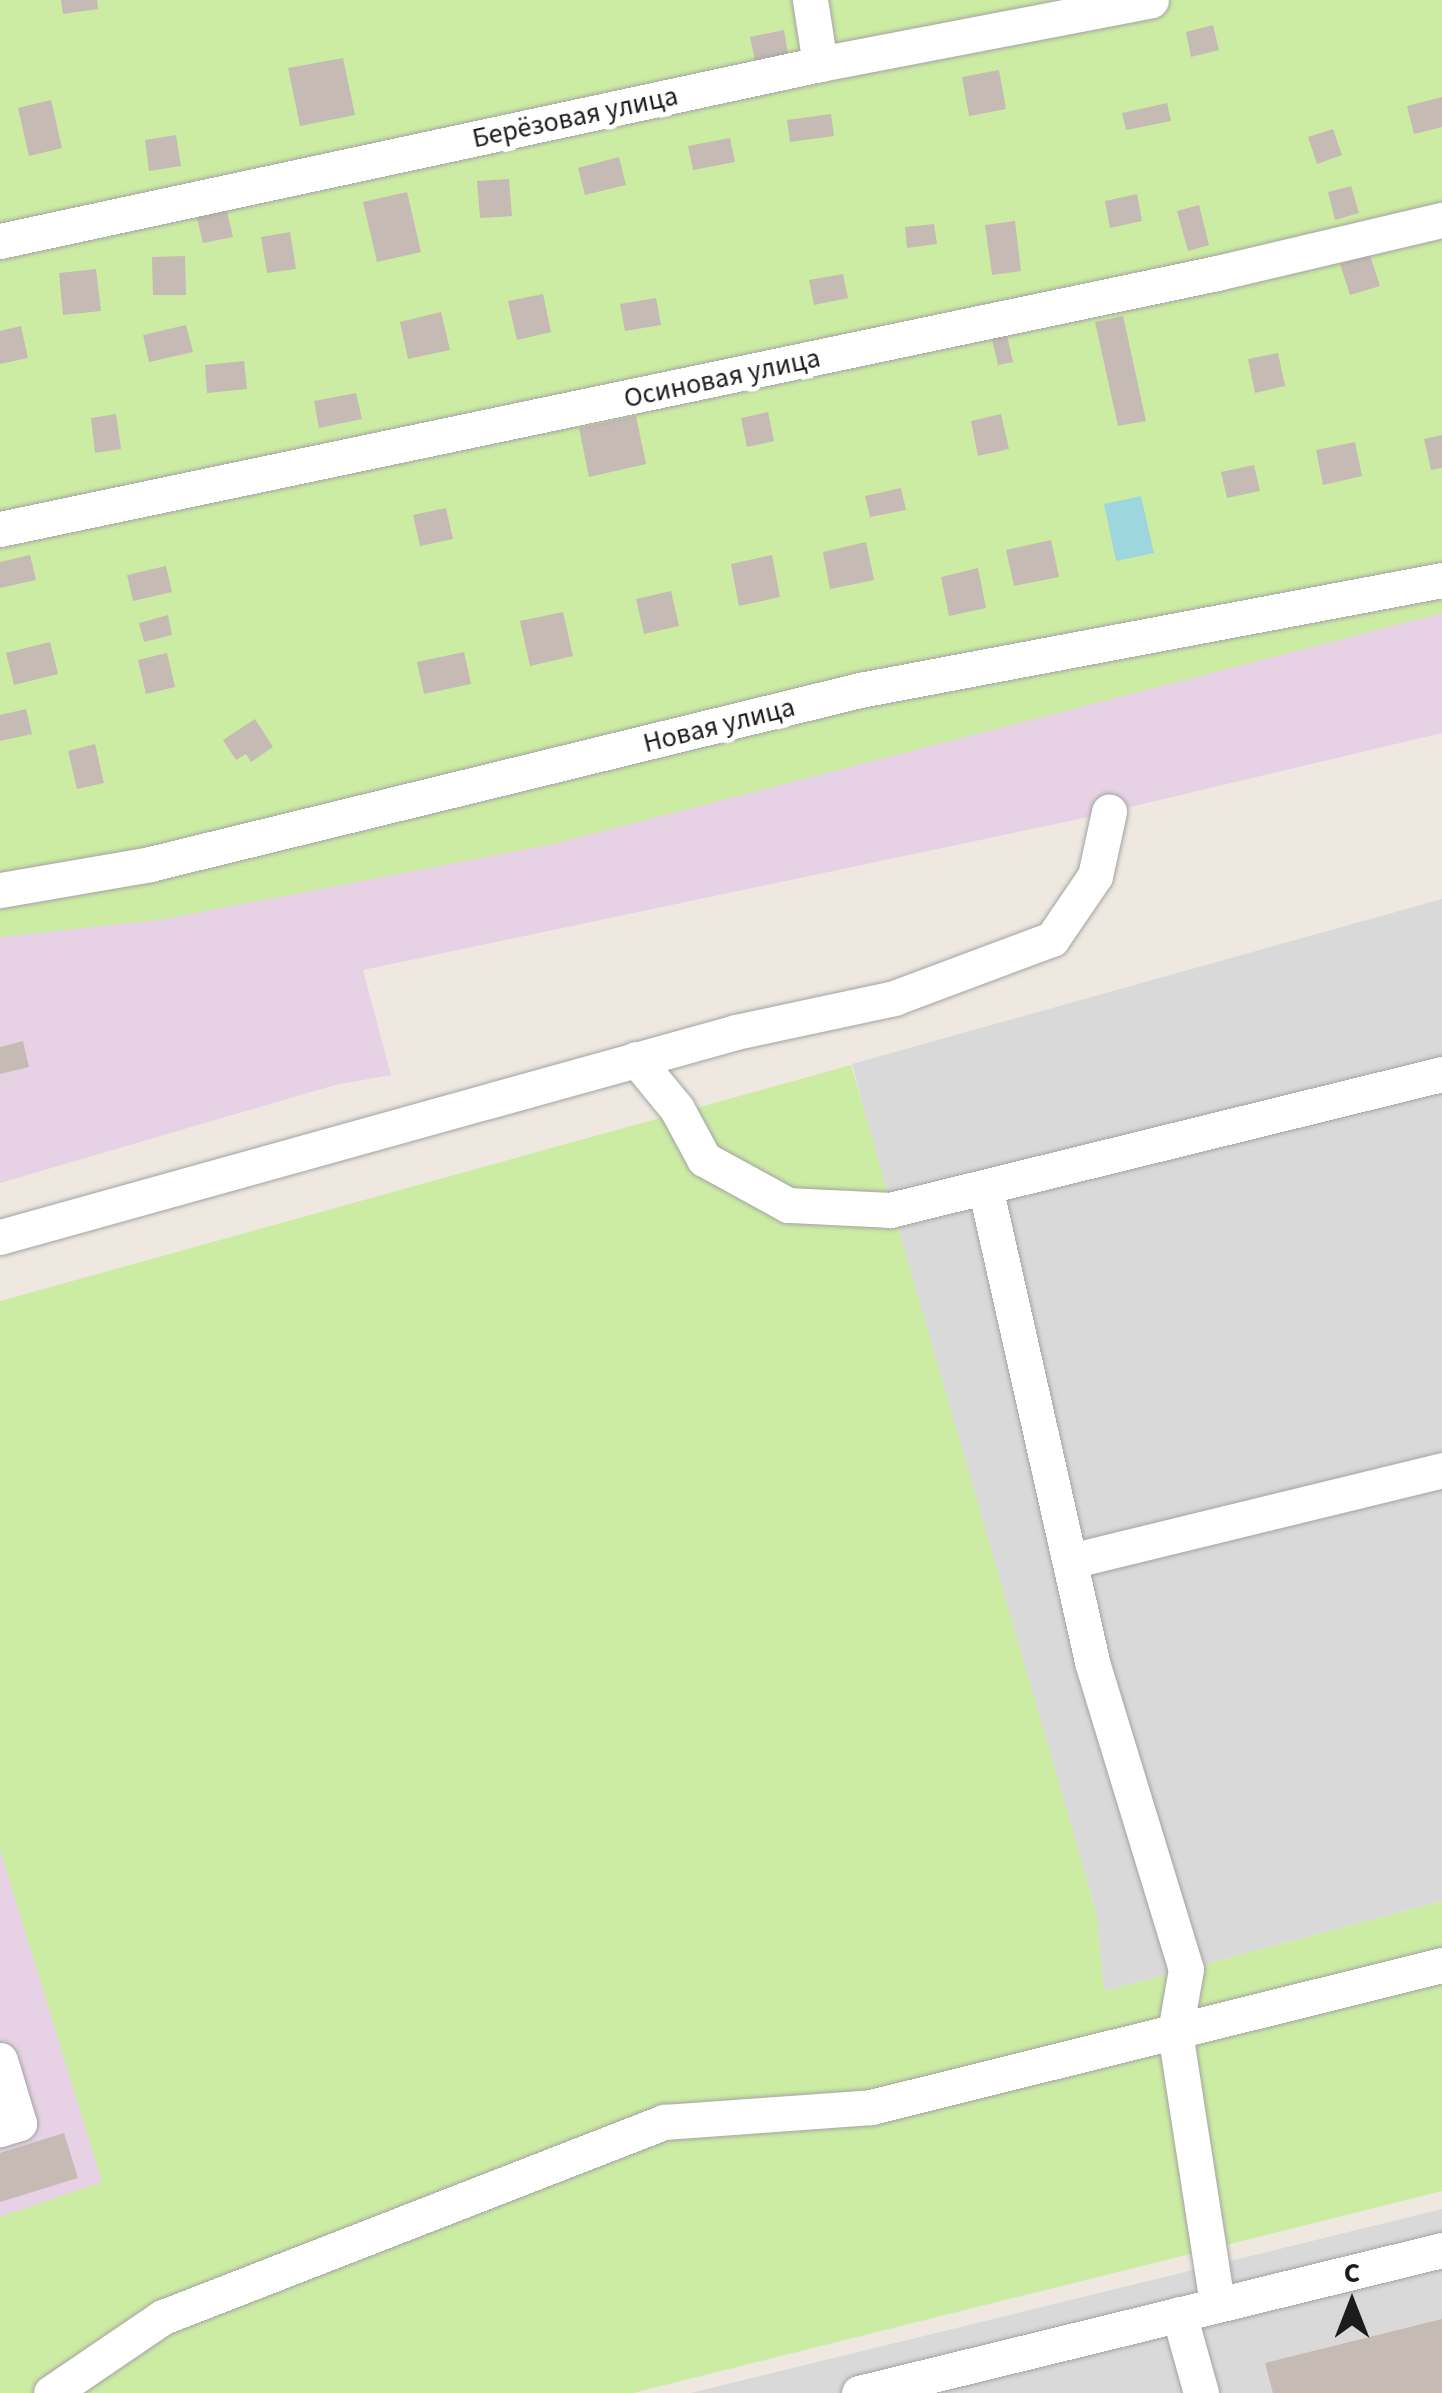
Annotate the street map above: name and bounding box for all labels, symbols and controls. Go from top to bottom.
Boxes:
street label: Берёзовая улица [469,79,681,155]
street label: Осиновая улица [621,341,823,415]
street label: Новая улица [640,690,798,760]
north arrow [1302,2253,1402,2353]
text: С [1344,2253,1360,2293]

